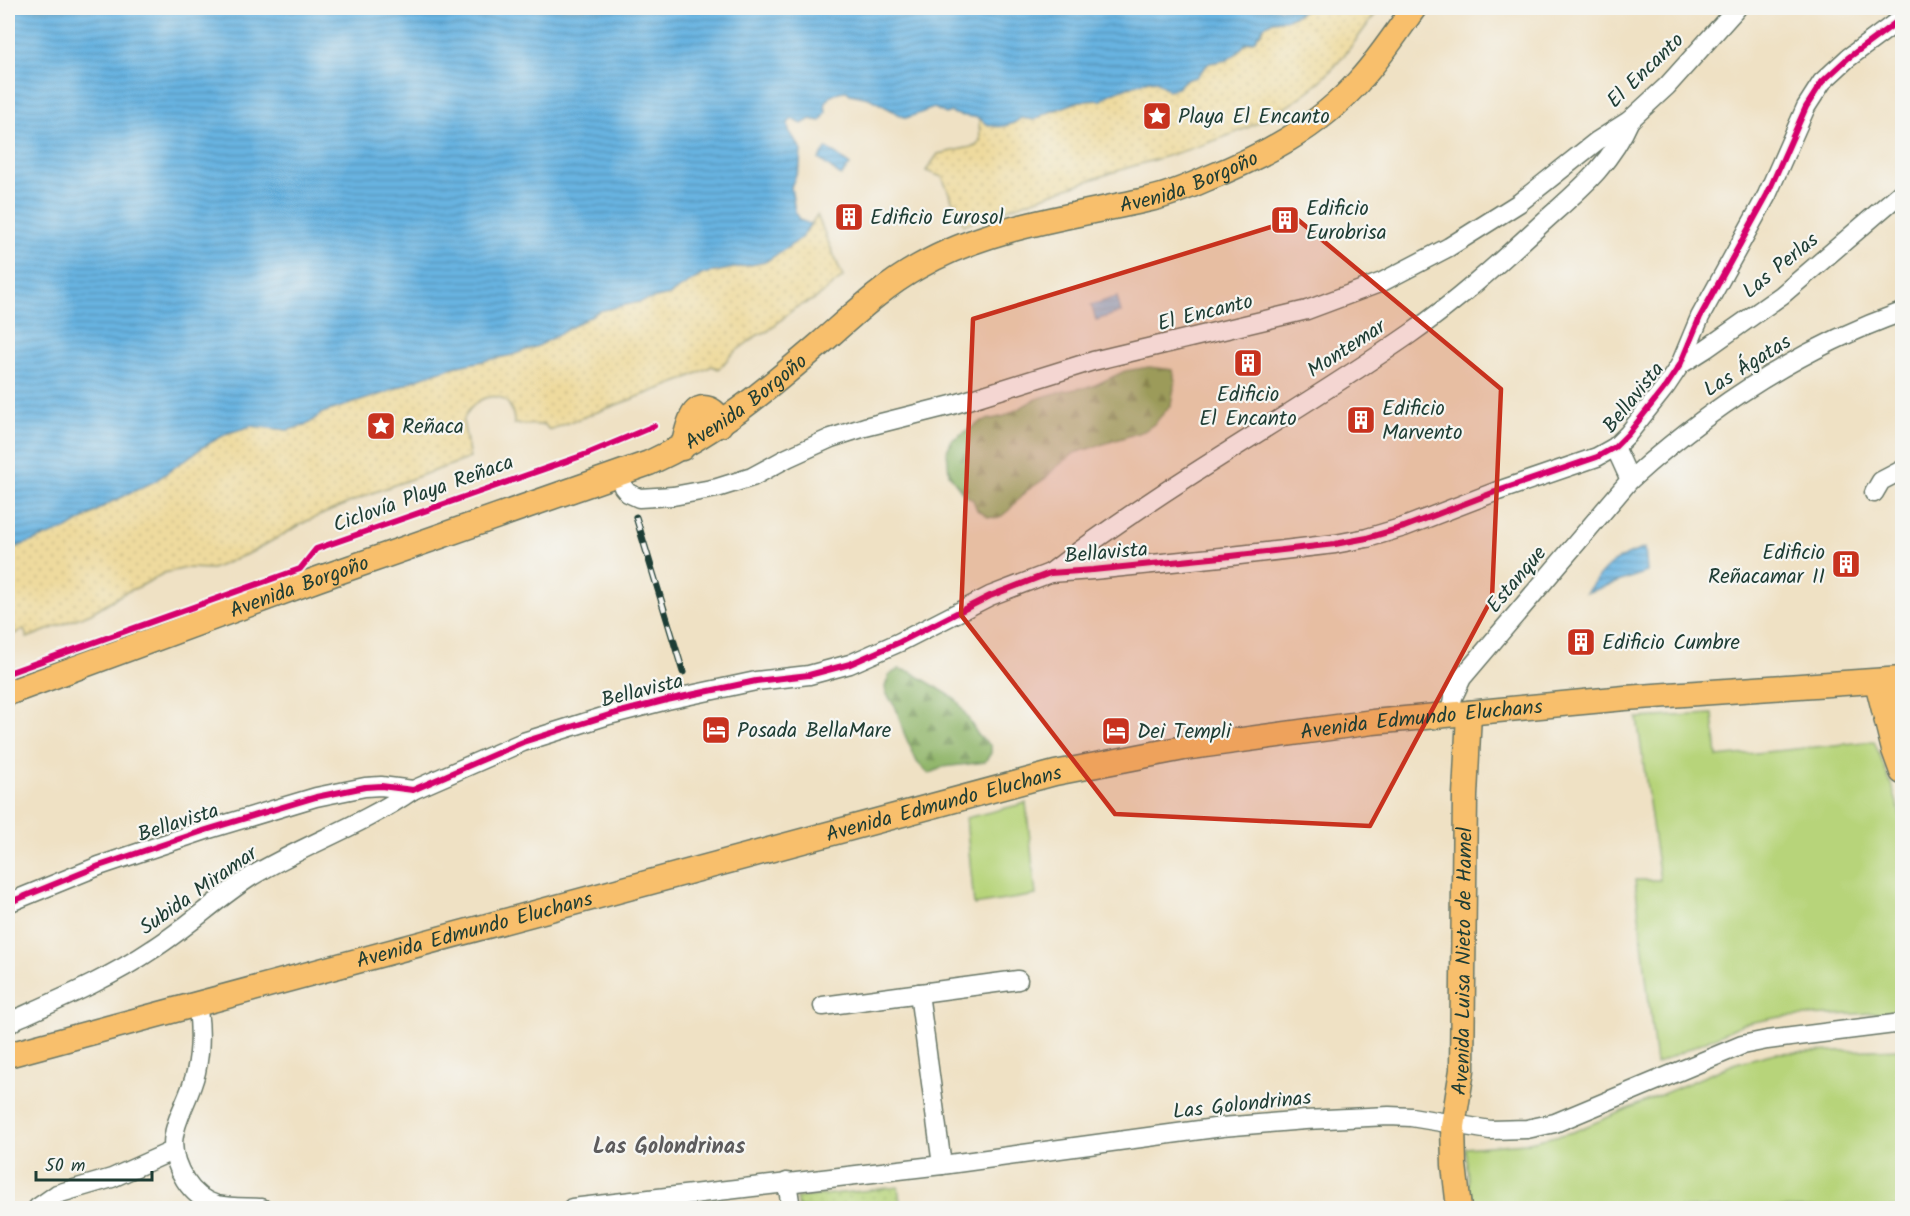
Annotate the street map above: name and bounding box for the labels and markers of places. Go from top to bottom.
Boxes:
place icon: Playa El Encanto [1141,100,1173,132]
place label: Playa El Encanto [1178,101,1330,134]
place label: Edificio Eurobrisa [1306,193,1387,250]
building icon: Edificio Eurosol [833,201,865,233]
place label: Edificio Eurosol [870,202,1004,235]
building icon: Edificio Eurobrisa [1269,204,1301,236]
building icon: Edificio El Encanto [1232,347,1264,379]
place label: Edificio El Encanto [1199,379,1297,436]
place label: Edificio Marvento [1382,393,1463,450]
building icon: Edificio Marvento [1345,404,1377,436]
place icon: Reñaca [365,410,397,442]
place label: Reñaca [402,411,464,444]
place label: Edificio Reñacamar II [1708,537,1825,594]
building icon: Edificio Reñacamar II [1830,548,1862,580]
building icon: Edificio Cumbre [1565,626,1597,658]
place label: Edificio Cumbre [1602,627,1740,660]
hotel icon: Posada BellaMare [700,714,732,746]
place label: Posada BellaMare [737,715,892,748]
hotel icon: Dei Templi [1100,715,1132,747]
place label: Dei Templi [1137,716,1232,749]

